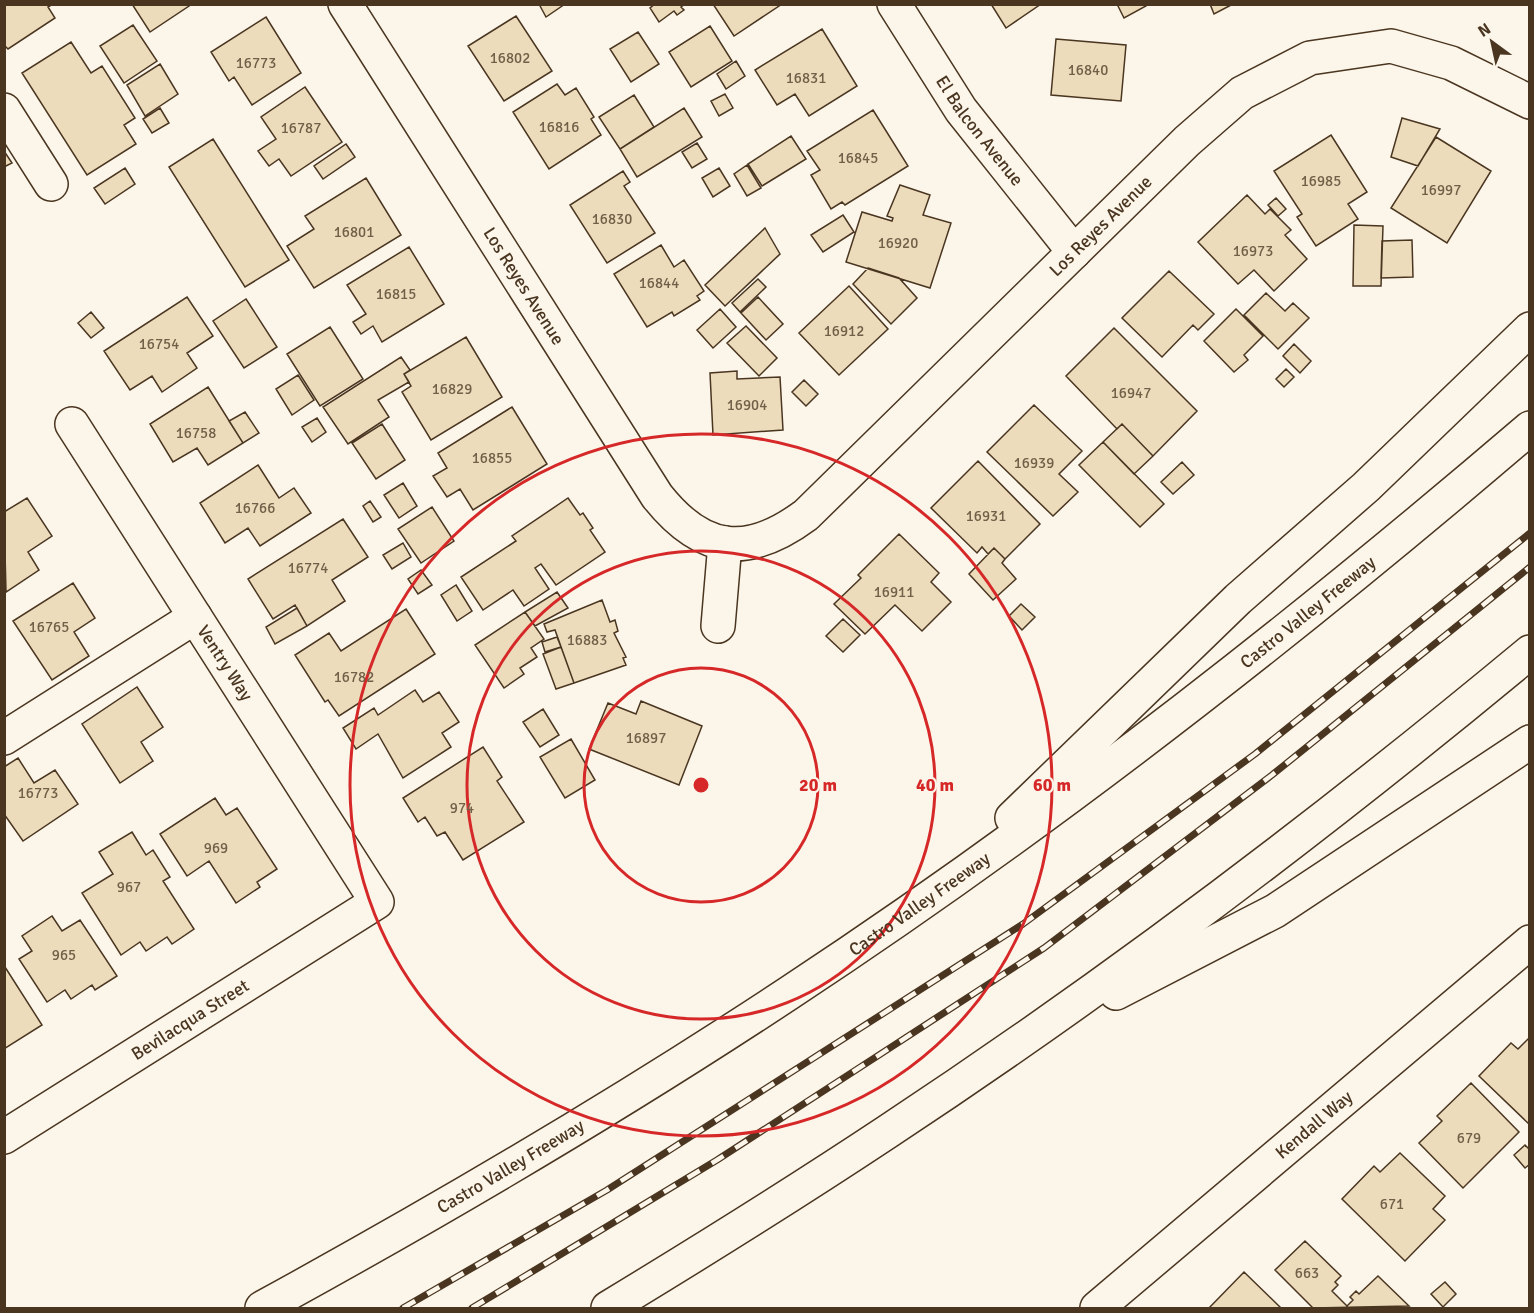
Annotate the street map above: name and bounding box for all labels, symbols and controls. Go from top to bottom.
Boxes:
north arrow [1462,12,1522,72]
text: N [1474,19,1494,42]
house number: 16802 [490,49,530,67]
house number: 16773 [236,54,276,72]
house number: 16840 [1068,61,1108,79]
house number: 16831 [786,69,826,87]
street label: El Balcon Avenue [931,71,1028,190]
house number: 16816 [539,118,579,136]
house number: 16787 [281,119,321,137]
house number: 16845 [838,149,878,167]
street label: Los Reyes Avenue [1045,171,1156,281]
house number: 16985 [1301,172,1341,190]
house number: 16997 [1421,181,1461,199]
house number: 16830 [592,210,632,228]
house number: 16801 [334,223,374,241]
street label: Los Reyes Avenue [478,223,569,349]
house number: 16920 [878,234,918,252]
house number: 16973 [1233,242,1273,260]
house number: 16844 [639,274,679,292]
house number: 16815 [376,285,416,303]
house number: 16912 [824,322,864,340]
house number: 16754 [139,335,179,353]
house number: 16829 [432,380,472,398]
house number: 16947 [1111,384,1151,402]
house number: 16904 [727,396,767,414]
house number: 16758 [176,424,216,442]
house number: 16855 [472,449,512,467]
house number: 16939 [1014,454,1054,472]
house number: 16766 [235,499,275,517]
house number: 16931 [966,507,1006,525]
street label: Castro Valley Freeway [1236,551,1380,673]
house number: 16774 [288,559,328,577]
house number: 16911 [874,583,914,601]
house number: 16765 [29,618,69,636]
street label: Ventry Way [192,621,258,706]
house number: 16883 [567,631,607,649]
house number: 16782 [334,668,374,686]
house number: 16897 [626,729,666,747]
text: 20 m [799,774,837,796]
text: 40 m [916,774,954,796]
text: 60 m [1033,774,1071,796]
centre of rings [691,775,711,795]
house number: 16773 [18,784,58,802]
house number: 974 [450,799,474,817]
house number: 969 [204,839,228,857]
street label: Castro Valley Freeway [845,847,995,961]
house number: 967 [117,878,141,896]
house number: 965 [52,946,76,964]
street label: Bevilacqua Street [127,974,253,1065]
street label: Kendall Way [1271,1085,1357,1164]
street label: Castro Valley Freeway [433,1114,589,1218]
house number: 679 [1457,1129,1481,1147]
house number: 671 [1380,1195,1404,1213]
house number: 663 [1295,1264,1319,1282]

